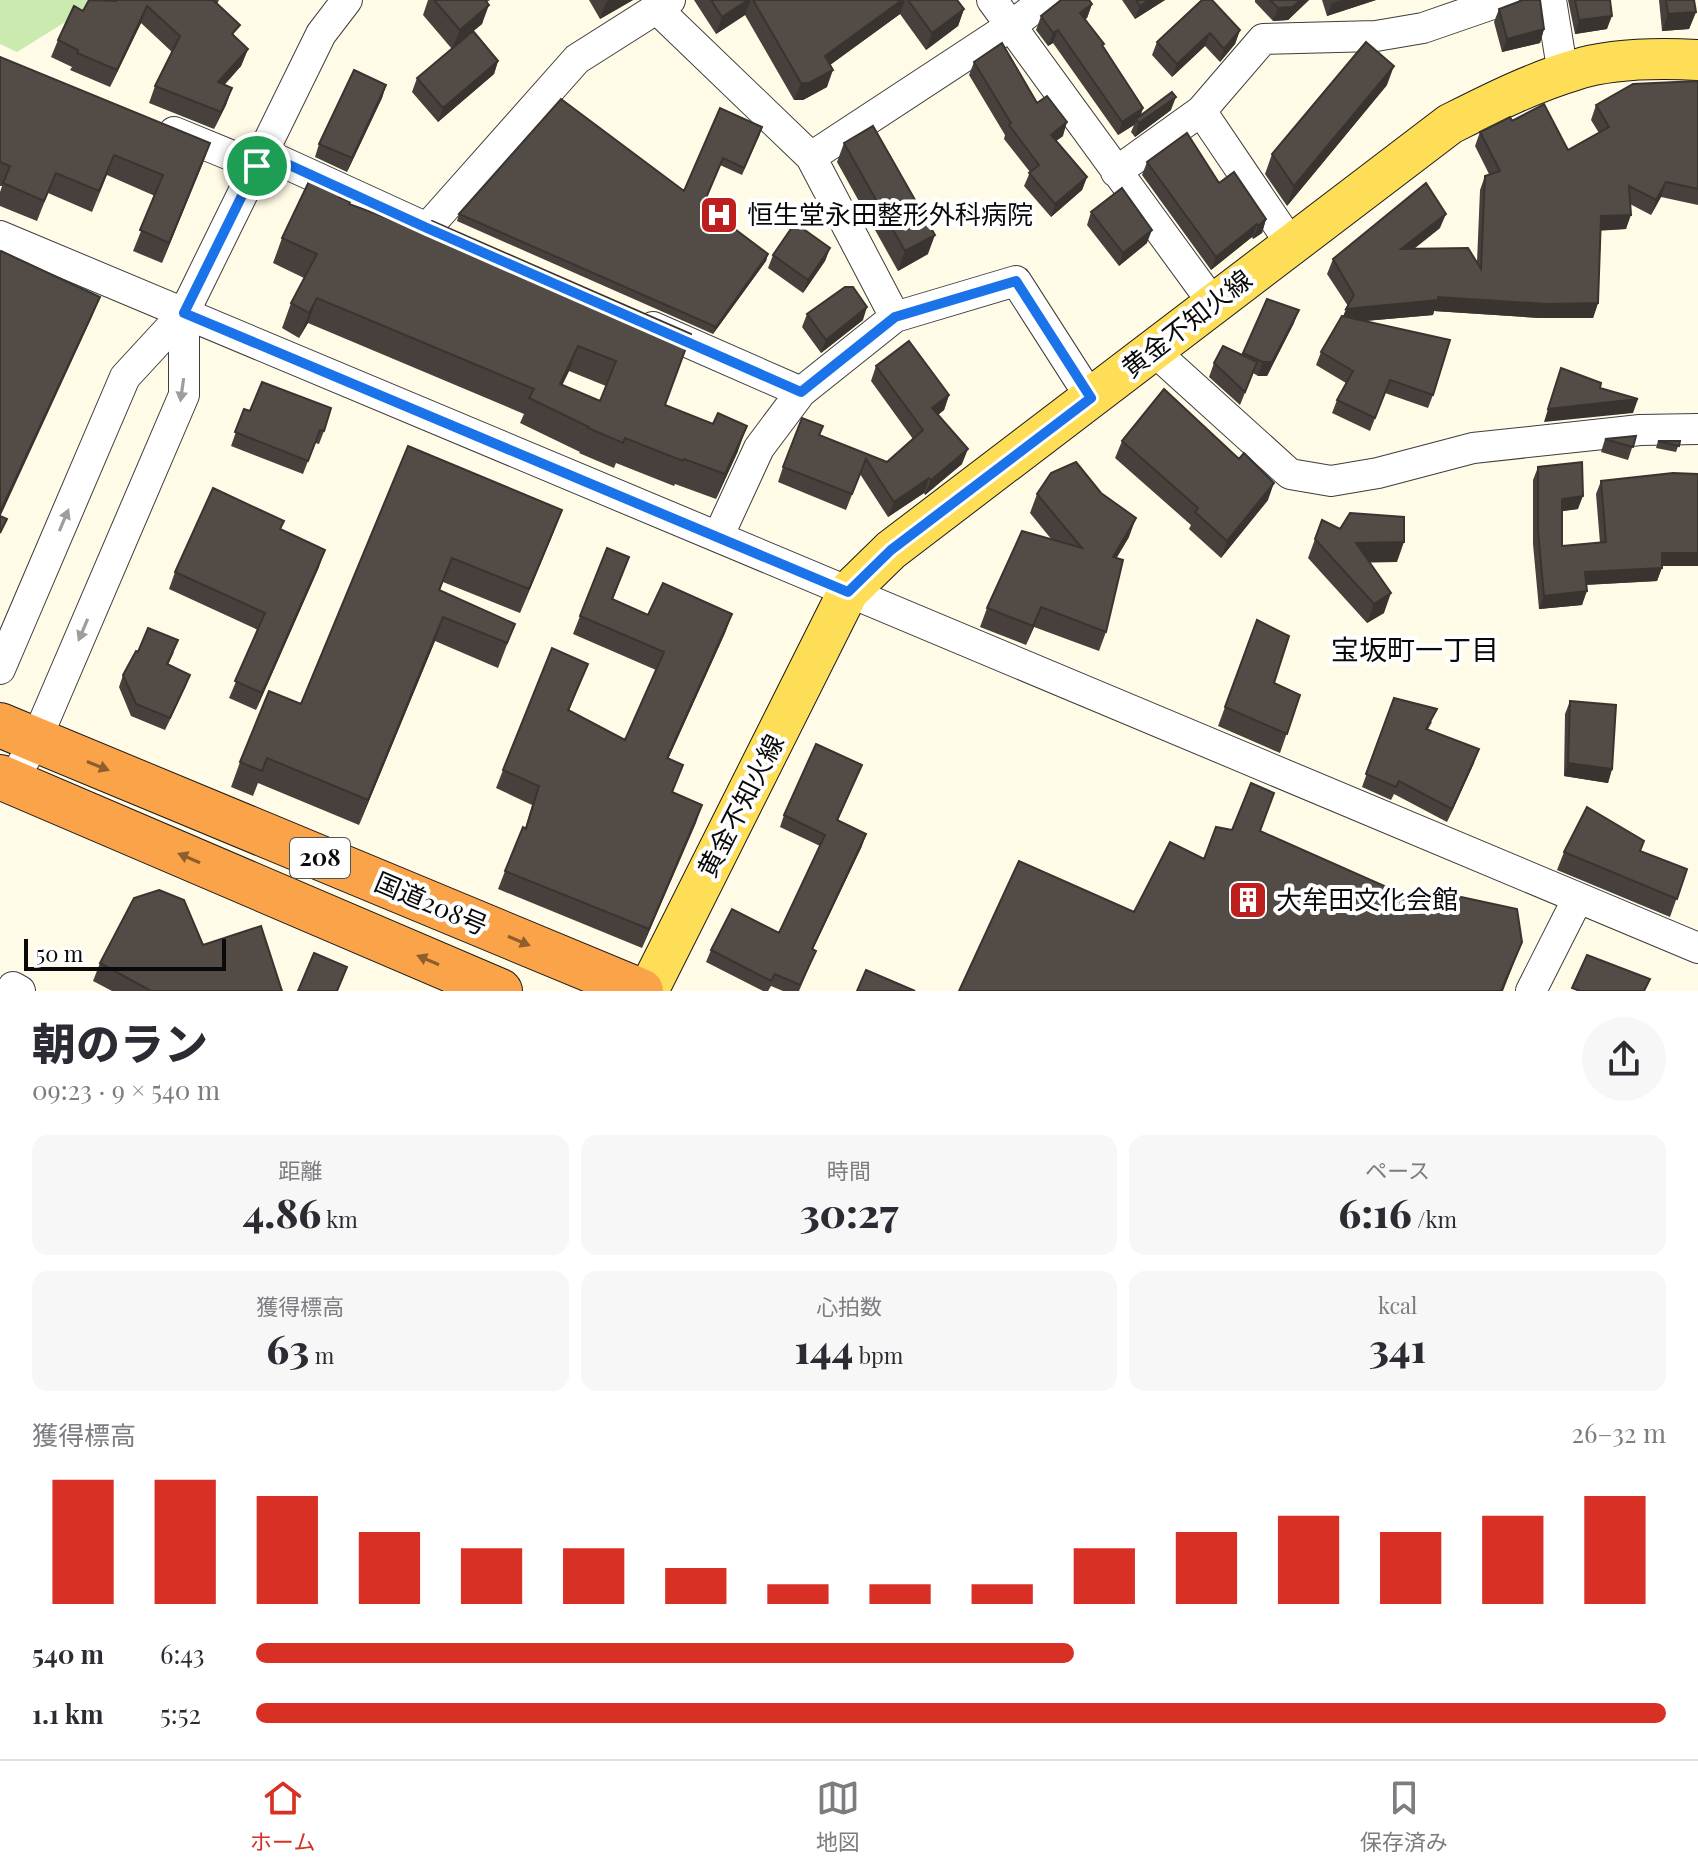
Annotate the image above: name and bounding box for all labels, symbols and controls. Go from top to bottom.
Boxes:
pin [223,132,291,200]
icon: arrive [235,144,279,188]
hospital icon: 恒生堂永田整形外科病院 [698,194,740,236]
place label: 恒生堂永田整形外科病院 [747,196,1033,231]
street label: 黄金不知火線 [1114,261,1258,385]
one-way arrow [175,378,188,403]
one-way arrow [57,508,70,532]
one-way arrow [76,618,89,642]
district label: 宝坂町一丁目 [1331,630,1499,667]
street label: 黄金不知火線 [689,728,791,883]
one-way arrow [86,760,110,773]
road number: 208 [290,838,350,878]
one-way arrow [177,851,201,864]
street label: 国道208号 [370,863,493,942]
building icon: 大牟田文化会館 [1227,879,1269,921]
place label: 大牟田文化会館 [1276,881,1458,916]
one-way arrow [507,934,531,947]
scale bar [24,935,226,971]
text: 50 m [36,938,83,968]
one-way arrow [416,954,440,967]
text: 朝のラン [32,1012,208,1071]
button: share [1582,1017,1666,1101]
text: 09:23 · 9 × 540 m [32,1072,220,1107]
text: 距離 [278,1155,322,1185]
text: 時間 [827,1155,871,1185]
text: ペース [1365,1155,1430,1185]
text: 4.86 [243,1185,321,1238]
text: 30:27 [800,1185,898,1238]
text: 6:16 [1338,1185,1412,1238]
text: km [321,1204,358,1234]
text: /km [1412,1204,1457,1234]
text: kcal [1378,1290,1417,1320]
text: 獲得標高 [256,1291,344,1321]
text: 心拍数 [816,1291,882,1321]
text: 341 [1369,1320,1426,1373]
text: 63 [266,1321,309,1374]
text: 144 [795,1321,853,1374]
text: m [309,1340,334,1370]
text: bpm [853,1340,903,1370]
text: 26–32 m [1572,1415,1666,1450]
text: 獲得標高 [32,1417,136,1452]
text: 540 m [32,1636,104,1671]
text: 6:43 [160,1636,204,1671]
text: 1.1 km [32,1696,103,1731]
text: 5:52 [160,1696,201,1731]
tab: ホーム [250,1776,315,1856]
tab: 地図 [816,1776,860,1856]
tab: 保存済み [1360,1776,1448,1856]

